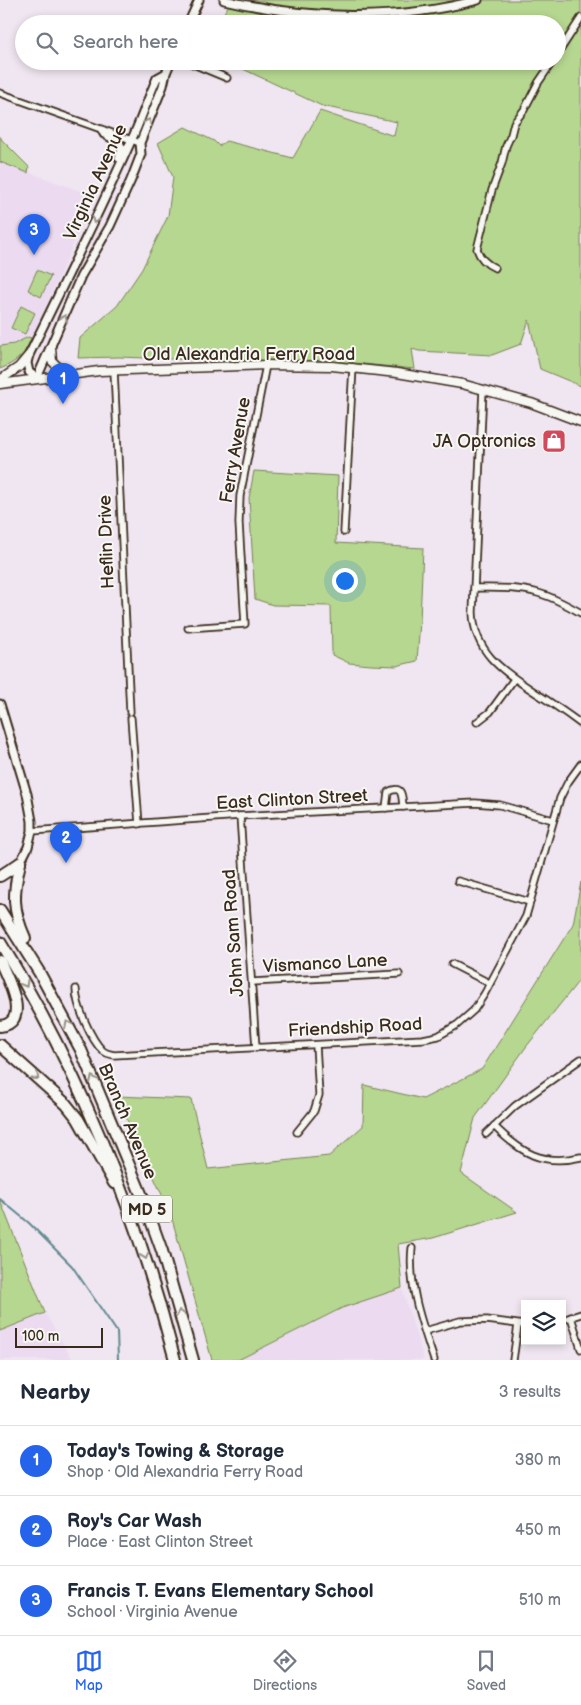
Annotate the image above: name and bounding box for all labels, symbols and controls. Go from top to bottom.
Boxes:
search box [15,15,566,70]
icon: search [33,29,61,57]
text: Search here [73,31,178,54]
one-way arrow [142,118,153,127]
street label: Virginia Avenue [59,120,132,244]
pin: 3 [18,214,50,255]
one-way arrow [91,215,102,224]
one-way arrow [57,314,68,323]
street label: Old Alexandria Ferry Road [143,344,355,365]
pin: 1 [47,363,79,404]
street label: Ferry Avenue [216,395,255,505]
shop icon: JA Optronics [541,428,567,454]
place label: JA Optronics [433,431,536,452]
street label: Heflin Drive [94,494,119,589]
your location [332,568,358,594]
street label: East Clinton Street [216,785,369,814]
pin: 2 [50,822,82,863]
street label: John Sam Road [219,868,248,998]
street label: Vismanco Lane [262,950,388,977]
one-way arrow [18,979,28,988]
street label: Friendship Road [287,1013,423,1042]
one-way arrow [64,1020,74,1029]
street label: Branch Avenue [94,1060,161,1182]
one-way arrow [31,1071,40,1080]
one-way arrow [89,1075,99,1084]
road number: MD 5 [122,1196,172,1222]
one-way arrow [139,1251,149,1260]
map controls [521,1300,566,1345]
button: layers [521,1300,566,1345]
one-way arrow [175,1310,185,1318]
scale bar [15,1325,102,1348]
text: 100 m [22,1328,59,1345]
text: Nearby [20,1380,90,1405]
text: 3 results [499,1383,561,1402]
text: Today's Towing & Storage [67,1440,284,1463]
text: 1 [33,1451,39,1470]
text: 380 m [515,1451,561,1470]
text: Shop · Old Alexandria Ferry Road [67,1463,303,1482]
text: Roy's Car Wash [67,1510,202,1533]
text: 2 [31,1521,41,1540]
text: 450 m [515,1521,561,1540]
text: Place · East Clinton Street [67,1533,253,1552]
text: Francis T. Evans Elementary School [67,1580,374,1603]
text: 3 [31,1591,41,1610]
text: 510 m [519,1591,561,1610]
text: School · Virginia Avenue [67,1603,238,1622]
tab: Map [75,1647,103,1694]
tab: Directions [253,1647,317,1694]
tab: Saved [467,1647,506,1694]

